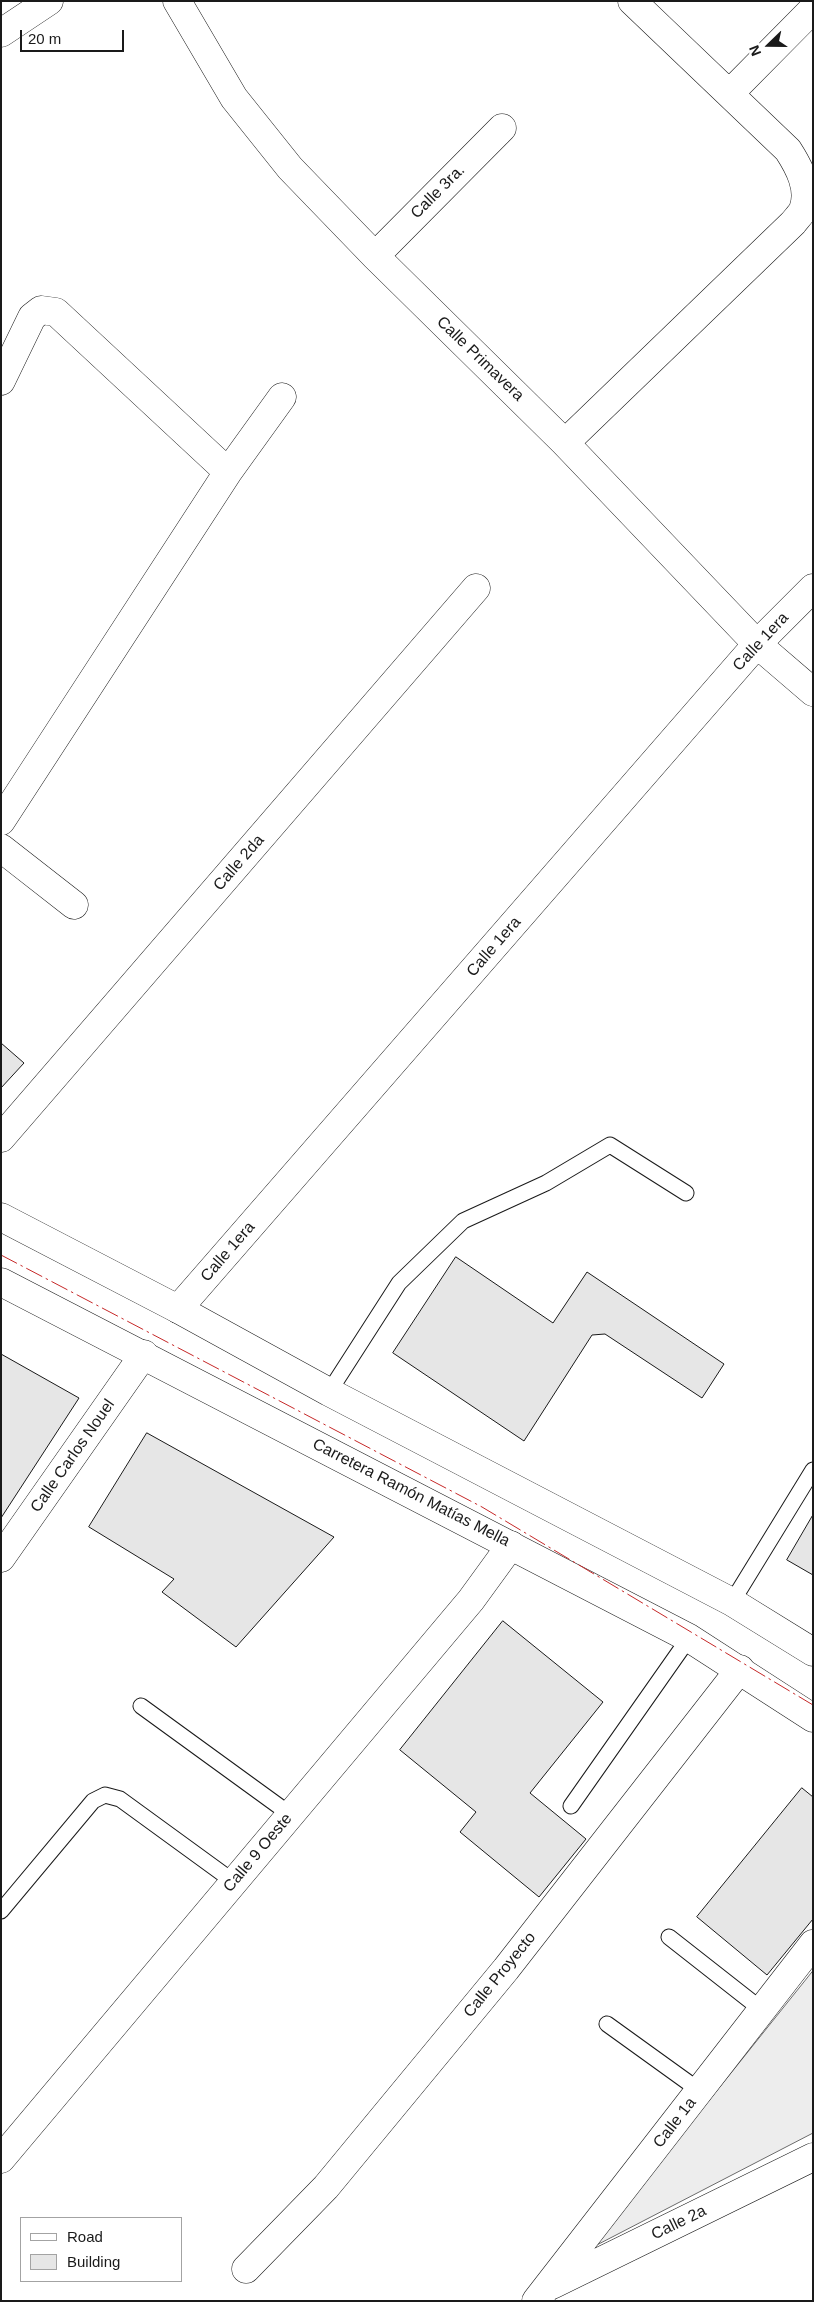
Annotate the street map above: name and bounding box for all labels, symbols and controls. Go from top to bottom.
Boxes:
scale bar [22,20,126,52]
north arrow [744,20,794,70]
text: 20 m [28,30,61,47]
text: N [746,43,764,58]
street label: Calle 3ra. [407,161,469,223]
street label: Calle Primavera [432,313,528,405]
street label: Calle 1era [729,609,793,675]
street label: Calle 2da [210,831,268,895]
street label: Calle 1era [463,913,525,981]
street label: Calle 1era [197,1218,259,1286]
street label: Calle Carlos Nouel [27,1396,119,1516]
street label: Carretera Ramón Matías Mella [309,1435,513,1551]
street label: Calle 9 Oeste [219,1810,297,1896]
street label: Calle Proyecto [460,1929,540,2021]
street label: Calle 1a [649,2094,701,2152]
street label: Calle 2a [648,2202,710,2244]
legend [20,2217,182,2282]
text: Road [67,2228,103,2245]
text: Building [67,2253,120,2270]

